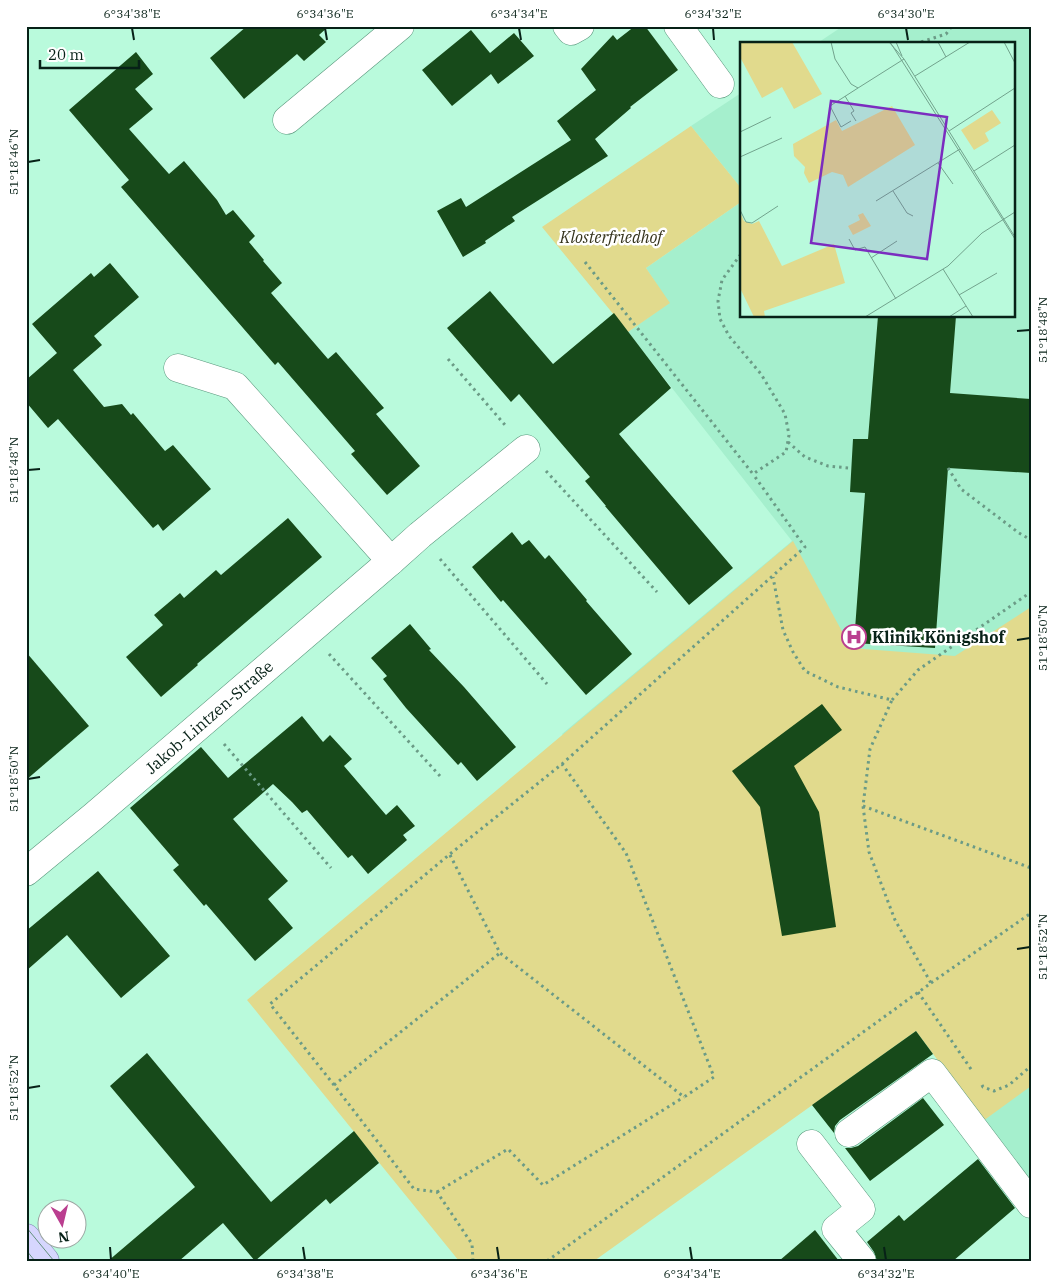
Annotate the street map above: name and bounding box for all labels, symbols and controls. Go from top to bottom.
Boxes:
text: 6°34'38"E [103,6,161,21]
text: 6°34'36"E [296,6,354,21]
text: 6°34'34"E [490,6,548,21]
text: 6°34'32"E [684,6,742,21]
text: 6°34'30"E [877,6,935,21]
scale bar [40,38,139,70]
inset map [740,42,1014,318]
text: 20 m [48,45,84,64]
text: 51°18'46"N [6,129,21,195]
park label: Klosterfriedhof [559,227,665,247]
text: 51°18'48"N [1035,297,1050,363]
text: 51°18'48"N [6,437,21,503]
text: 51°18'50"N [1035,605,1050,671]
hospital icon: Klinik Königshof [841,624,867,650]
place label: Klinik Königshof [872,627,1007,647]
street label: Jakob-Lintzen-Straße [141,656,277,778]
text: 51°18'50"N [6,746,21,812]
text: 51°18'52"N [1035,914,1050,980]
text: 51°18'52"N [6,1055,21,1121]
north arrow [38,1200,88,1250]
text: N [57,1227,71,1247]
text: 6°34'40"E [82,1266,140,1281]
text: 6°34'38"E [276,1266,334,1281]
text: 6°34'36"E [470,1266,528,1281]
text: 6°34'34"E [663,1266,721,1281]
text: 6°34'32"E [857,1266,915,1281]

